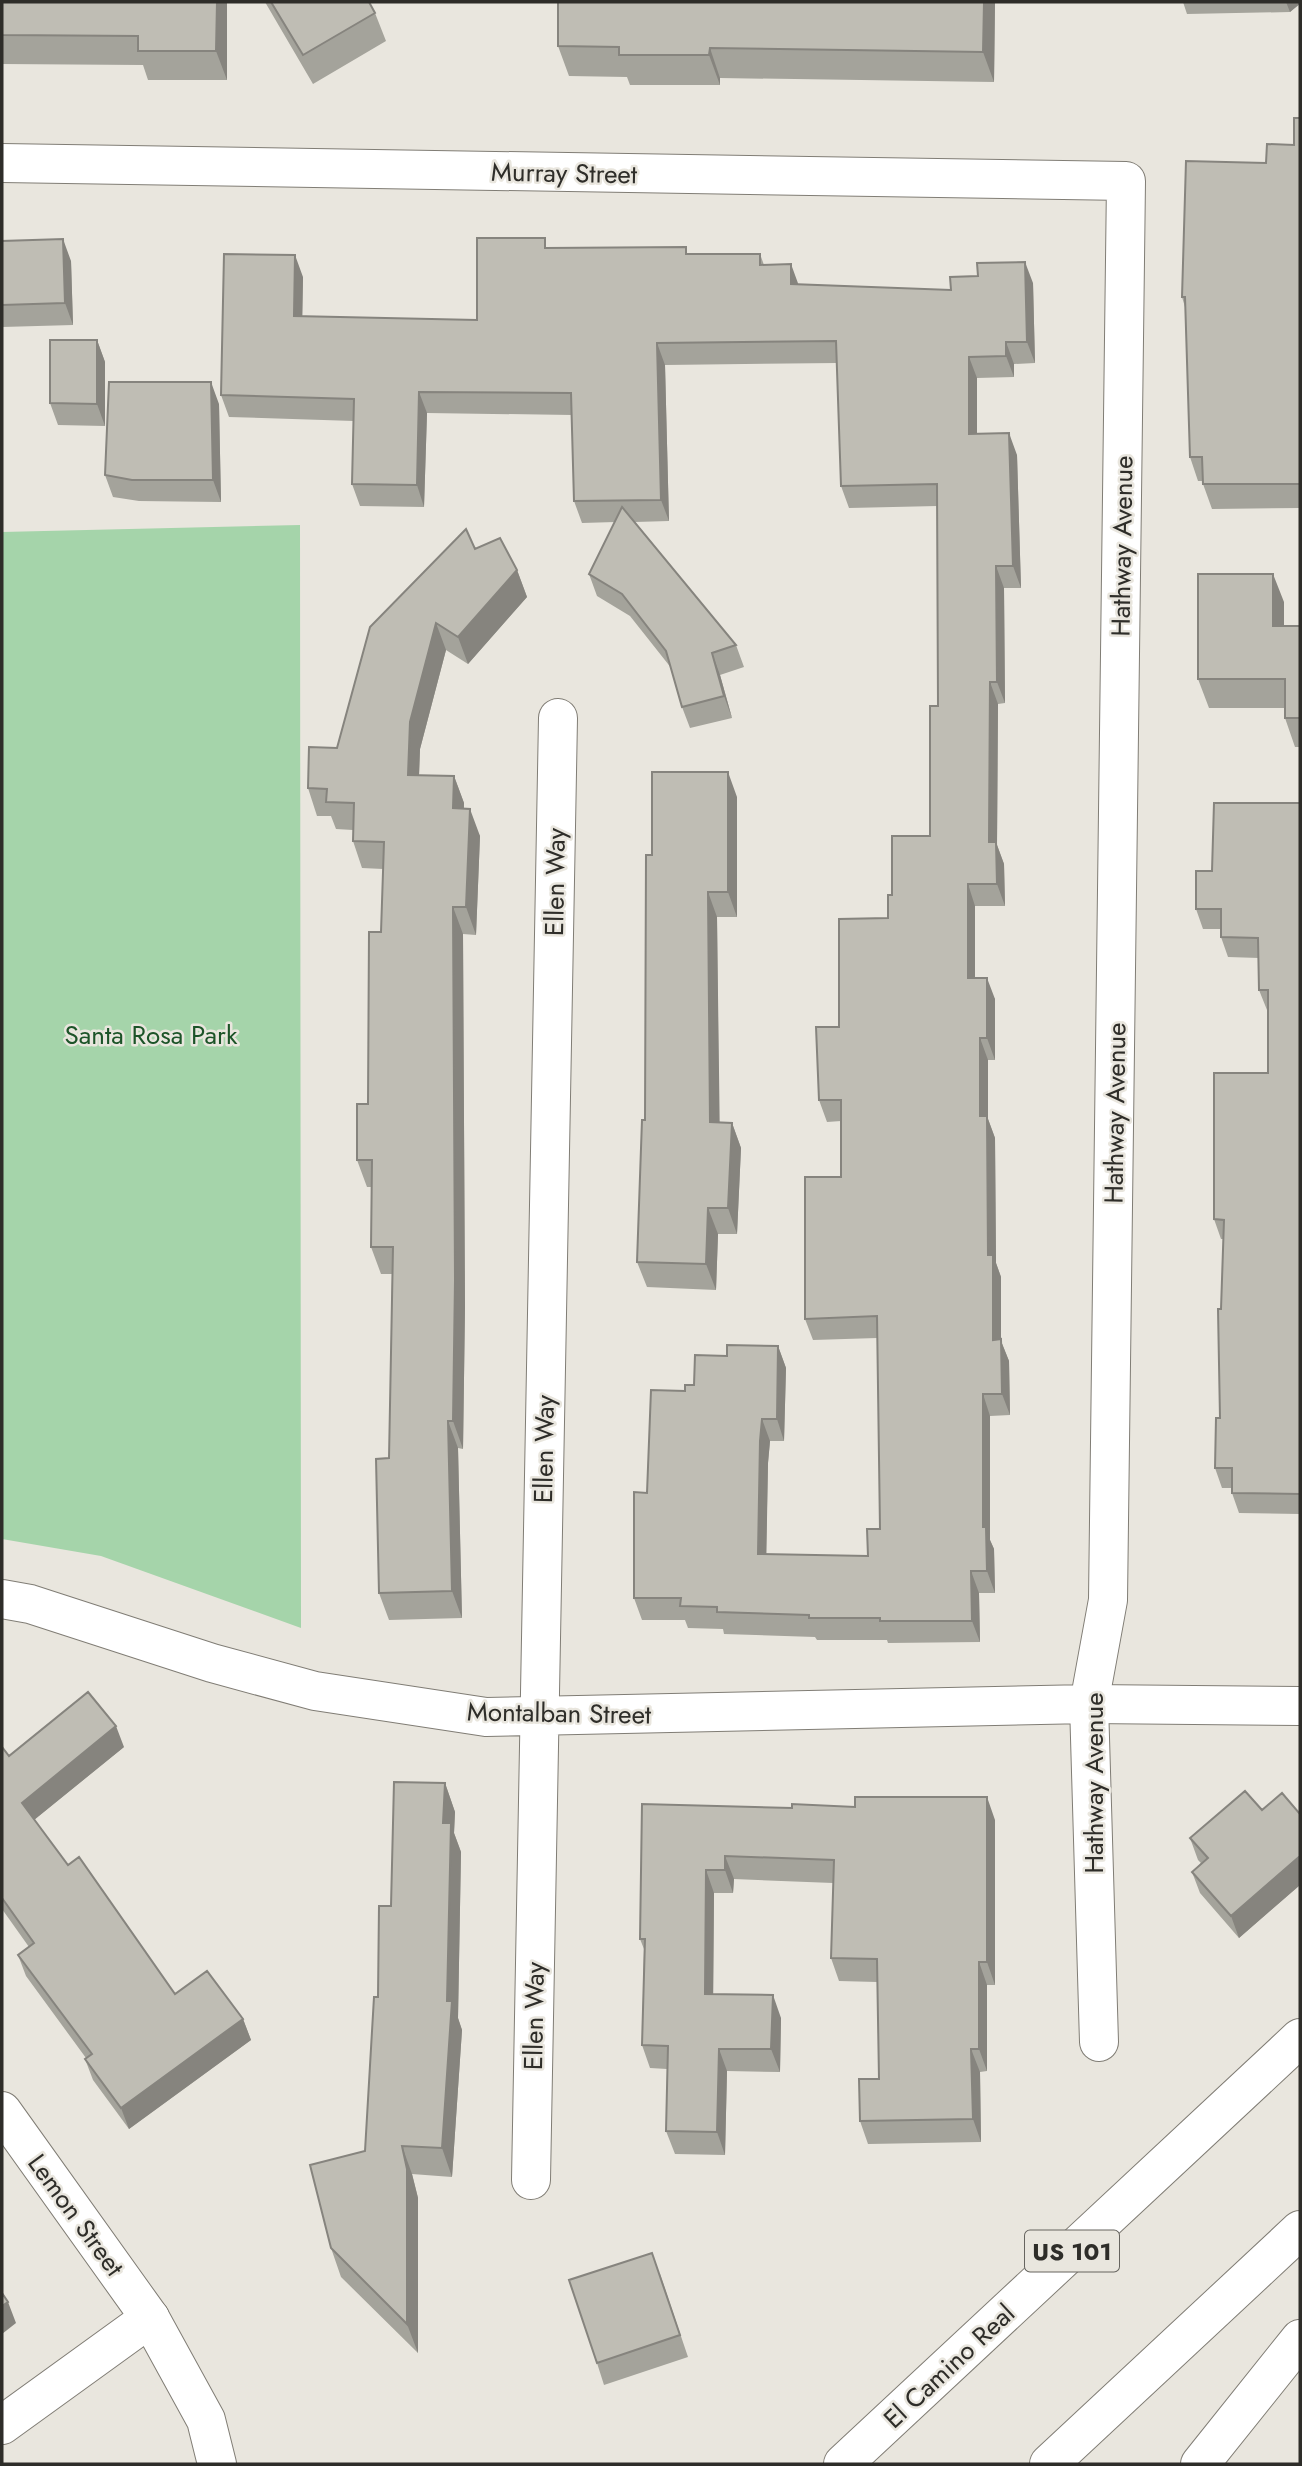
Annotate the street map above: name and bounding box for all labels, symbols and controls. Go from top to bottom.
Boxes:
street label: Murray Street [491,153,638,193]
street label: Hathway Avenue [1101,455,1143,637]
street label: Ellen Way [535,827,575,936]
park label: Santa Rosa Park [65,1016,238,1054]
street label: Hathway Avenue [1094,1022,1136,1204]
street label: Ellen Way [524,1394,564,1503]
street label: Montalban Street [466,1692,652,1734]
street label: Hathway Avenue [1075,1692,1113,1874]
street label: Ellen Way [514,1961,554,2070]
street label: Lemon Street [19,2146,134,2285]
road number: US 101 [1025,2230,1119,2272]
street label: El Camino Real [875,2295,1023,2437]

